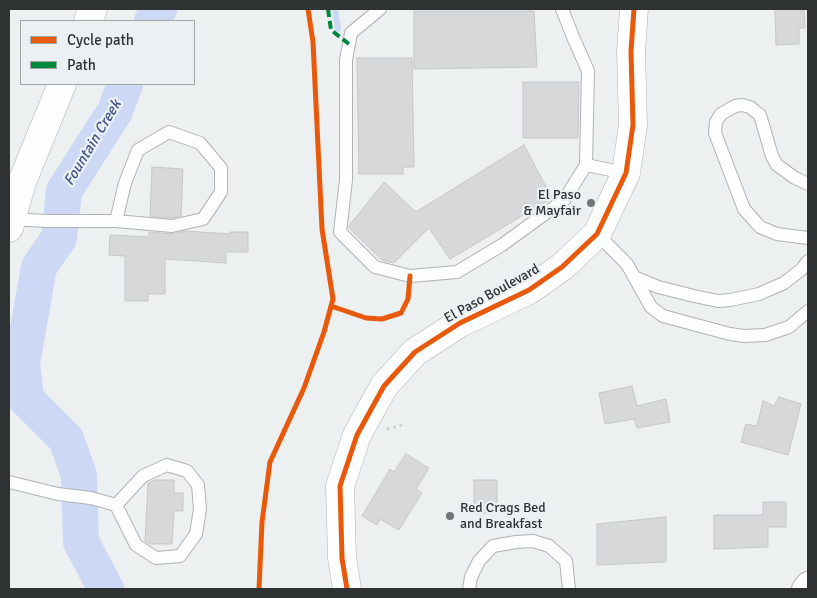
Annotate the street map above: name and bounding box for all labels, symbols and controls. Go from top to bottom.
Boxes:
legend [20,20,195,85]
text: Cycle path [67,31,134,49]
text: Path [67,56,96,74]
water label: Fountain Creek [60,97,126,189]
place label: El Paso & Mayfair [523,187,581,220]
marker: El Paso & Mayfair [585,197,597,209]
street label: El Paso Boulevard [441,261,543,327]
place label: Red Crags Bed and Breakfast [460,500,546,532]
marker: Red Crags Bed and Breakfast [444,510,456,522]

